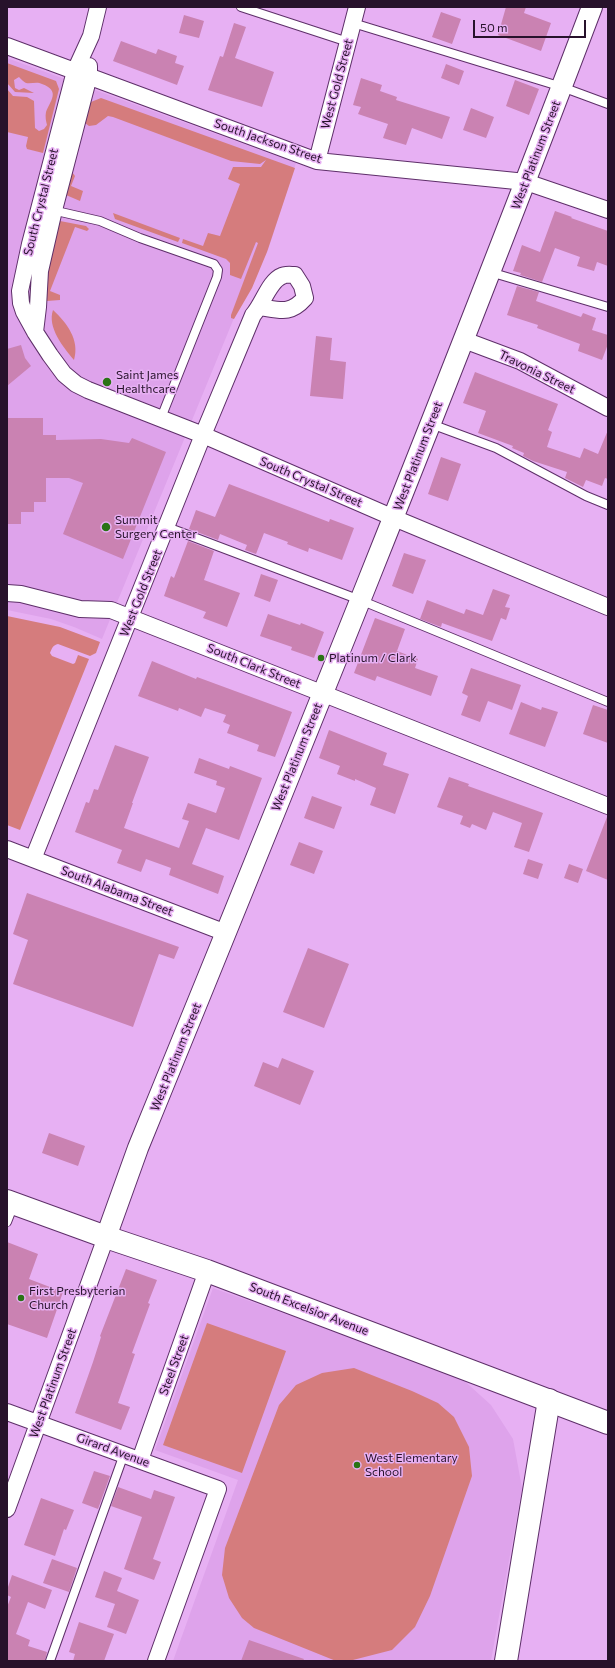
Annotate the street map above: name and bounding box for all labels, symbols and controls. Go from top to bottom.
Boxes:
scale bar [475,12,588,38]
text: 50 m [480,20,508,34]
street label: West Gold Street [318,37,356,131]
street label: West Platinum Street [509,99,563,211]
street label: South Jackson Street [212,116,324,166]
street label: South Crystal Street [21,147,61,257]
street label: Travonia Street [497,347,577,397]
place label: Saint James Healthcare [116,368,179,396]
marker: Saint James Healthcare [101,376,113,388]
street label: West Platinum Street [391,400,445,512]
street label: South Crystal Street [258,454,364,510]
place label: Summit Surgery Center [115,513,197,541]
marker: Summit Surgery Center [100,521,112,533]
street label: West Gold Street [117,547,165,639]
street label: South Clark Street [205,641,303,691]
place label: Platinum / Clark [329,651,417,665]
marker: Platinum / Clark [316,653,326,663]
street label: West Platinum Street [269,701,325,813]
street label: South Alabama Street [59,863,175,919]
street label: West Platinum Street [148,1001,204,1113]
street label: South Excelsior Avenue [247,1280,371,1338]
place label: First Presbyterian Church [29,1284,125,1312]
marker: First Presbyterian Church [16,1293,26,1303]
street label: West Platinum Street [26,1326,80,1440]
street label: Steel Street [156,1333,192,1397]
street label: Girard Avenue [75,1430,151,1470]
place label: West Elementary School [365,1451,458,1479]
marker: West Elementary School [352,1460,362,1470]

